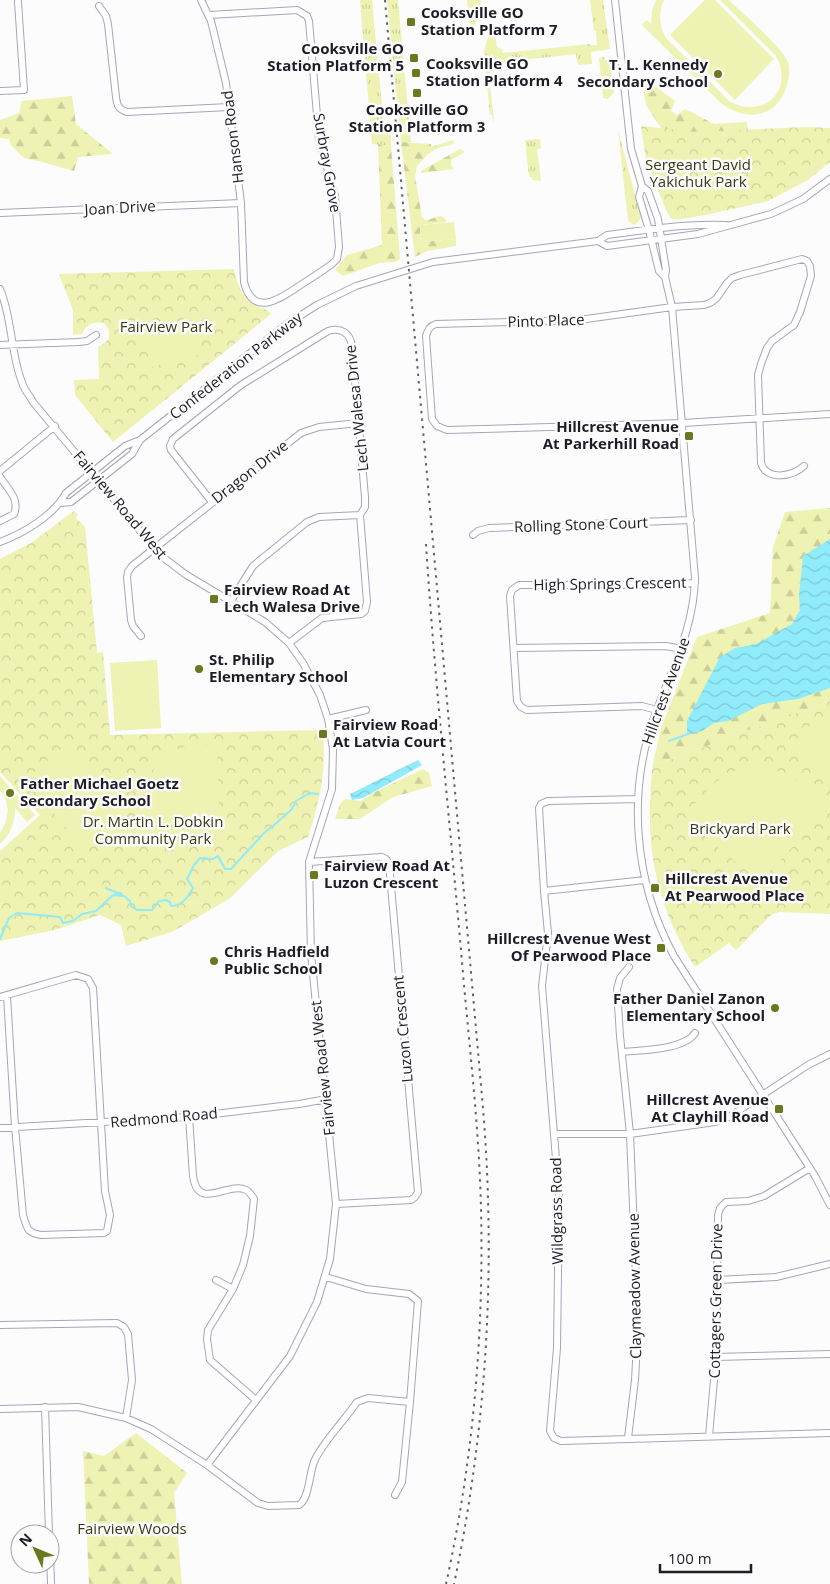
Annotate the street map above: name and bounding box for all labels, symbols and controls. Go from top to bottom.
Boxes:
place label: Cooksville GO Station Platform 7 [421,2,558,39]
marker: Cooksville GO Station Platform 7 [405,16,417,28]
place label: Cooksville GO Station Platform 5 [267,38,404,75]
marker: Cooksville GO Station Platform 5 [408,52,420,64]
place label: Cooksville GO Station Platform 4 [426,53,563,90]
place label: T. L. Kennedy Secondary School [577,54,708,91]
marker: Cooksville GO Station Platform 4 [410,67,422,79]
marker: T. L. Kennedy Secondary School [712,68,724,80]
marker: Cooksville GO Station Platform 3 [411,87,423,99]
street label: Hanson Road [216,89,248,185]
place label: Cooksville GO Station Platform 3 [349,99,485,136]
street label: Surbray Grove [309,112,347,214]
park label: Sergeant David Yakichuk Park [645,154,751,191]
street label: Joan Drive [82,195,156,219]
street label: Confederation Parkway [165,307,306,423]
street label: Pinto Place [507,309,585,331]
park label: Fairview Park [120,316,212,336]
street label: Lech Walesa Drive [339,344,373,472]
place label: Hillcrest Avenue At Parkerhill Road [543,416,679,453]
marker: Hillcrest Avenue At Parkerhill Road [683,430,695,442]
street label: Dragon Drive [207,435,292,508]
street label: Fairview Road West [69,446,172,563]
street label: Rolling Stone Court [514,512,648,536]
street label: High Springs Crescent [533,572,687,594]
place label: Fairview Road At Lech Walesa Drive [224,579,360,616]
marker: Fairview Road At Lech Walesa Drive [208,593,220,605]
street label: Hillcrest Avenue [636,634,694,747]
place label: St. Philip Elementary School [209,649,348,686]
marker: St. Philip Elementary School [193,663,205,675]
place label: Fairview Road At Latvia Court [333,714,446,751]
marker: Fairview Road At Latvia Court [317,728,329,740]
place label: Father Michael Goetz Secondary School [20,773,179,810]
marker: Father Michael Goetz Secondary School [4,787,16,799]
park label: Dr. Martin L. Dobkin Community Park [83,811,223,848]
park label: Brickyard Park [689,818,791,838]
place label: Fairview Road At Luzon Crescent [324,855,450,892]
place label: Hillcrest Avenue At Pearwood Place [665,868,804,905]
marker: Fairview Road At Luzon Crescent [308,869,320,881]
marker: Hillcrest Avenue At Pearwood Place [649,882,661,894]
place label: Hillcrest Avenue West Of Pearwood Place [487,928,651,965]
place label: Chris Hadfield Public School [224,941,330,978]
marker: Hillcrest Avenue West Of Pearwood Place [655,942,667,954]
marker: Chris Hadfield Public School [208,955,220,967]
street label: Luzon Crescent [387,975,417,1083]
place label: Father Daniel Zanon Elementary School [613,988,765,1025]
street label: Fairview Road West [305,1000,339,1137]
marker: Father Daniel Zanon Elementary School [769,1002,781,1014]
place label: Hillcrest Avenue At Clayhill Road [646,1089,769,1126]
street label: Redmond Road [109,1102,219,1132]
marker: Hillcrest Avenue At Clayhill Road [773,1103,785,1115]
street label: Wildgrass Road [545,1157,567,1265]
street label: Claymeadow Avenue [623,1213,645,1359]
street label: Cottagers Green Drive [704,1223,726,1379]
park label: Fairview Woods [77,1518,187,1538]
north arrow [10,1524,60,1574]
text: N [14,1529,36,1550]
scale bar [660,1542,751,1574]
text: 100 m [668,1548,712,1568]

